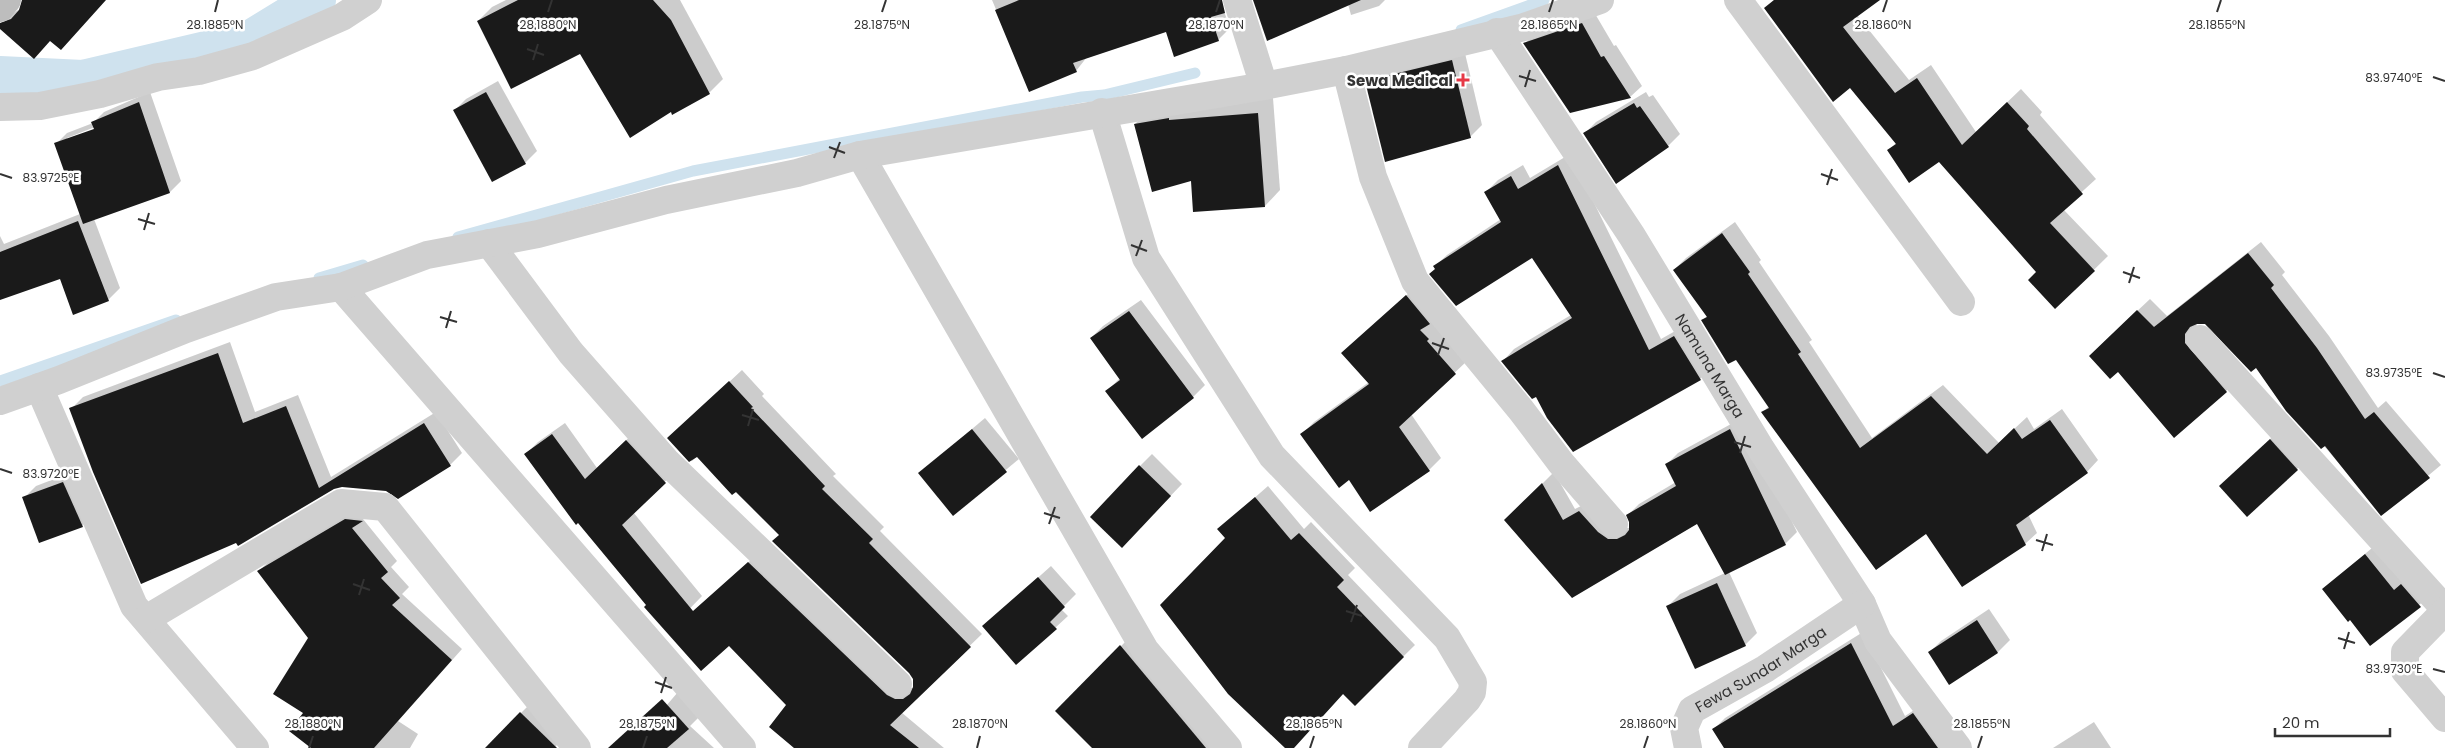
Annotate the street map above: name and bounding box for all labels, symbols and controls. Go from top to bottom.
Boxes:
text: 28.1885°N [187,16,243,33]
text: 28.1880°N [520,16,576,33]
text: 28.1875°N [854,16,910,33]
text: 28.1870°N [1188,16,1244,33]
text: 28.1865°N [1521,16,1577,33]
text: 28.1860°N [1855,16,1911,33]
text: 28.1855°N [2189,16,2245,33]
text: 83.9740°E [2365,69,2423,86]
place label: Sewa Medical [1347,70,1453,91]
marker: Sewa Medical [1457,74,1469,86]
text: 83.9725°E [23,169,79,186]
street label: Namuna Marga [1671,309,1750,422]
text: 83.9735°E [2366,364,2422,381]
text: 83.9720°E [23,465,79,482]
street label: Fewa Sundar Marga [1691,621,1830,717]
text: 83.9730°E [2366,660,2422,677]
scale bar [2275,706,2390,738]
text: 20 m [2282,712,2320,733]
text: 28.1880°N [285,715,341,732]
text: 28.1875°N [619,715,675,732]
text: 28.1870°N [952,715,1008,732]
text: 28.1865°N [1286,715,1342,732]
text: 28.1860°N [1620,715,1676,732]
text: 28.1855°N [1954,715,2010,732]

